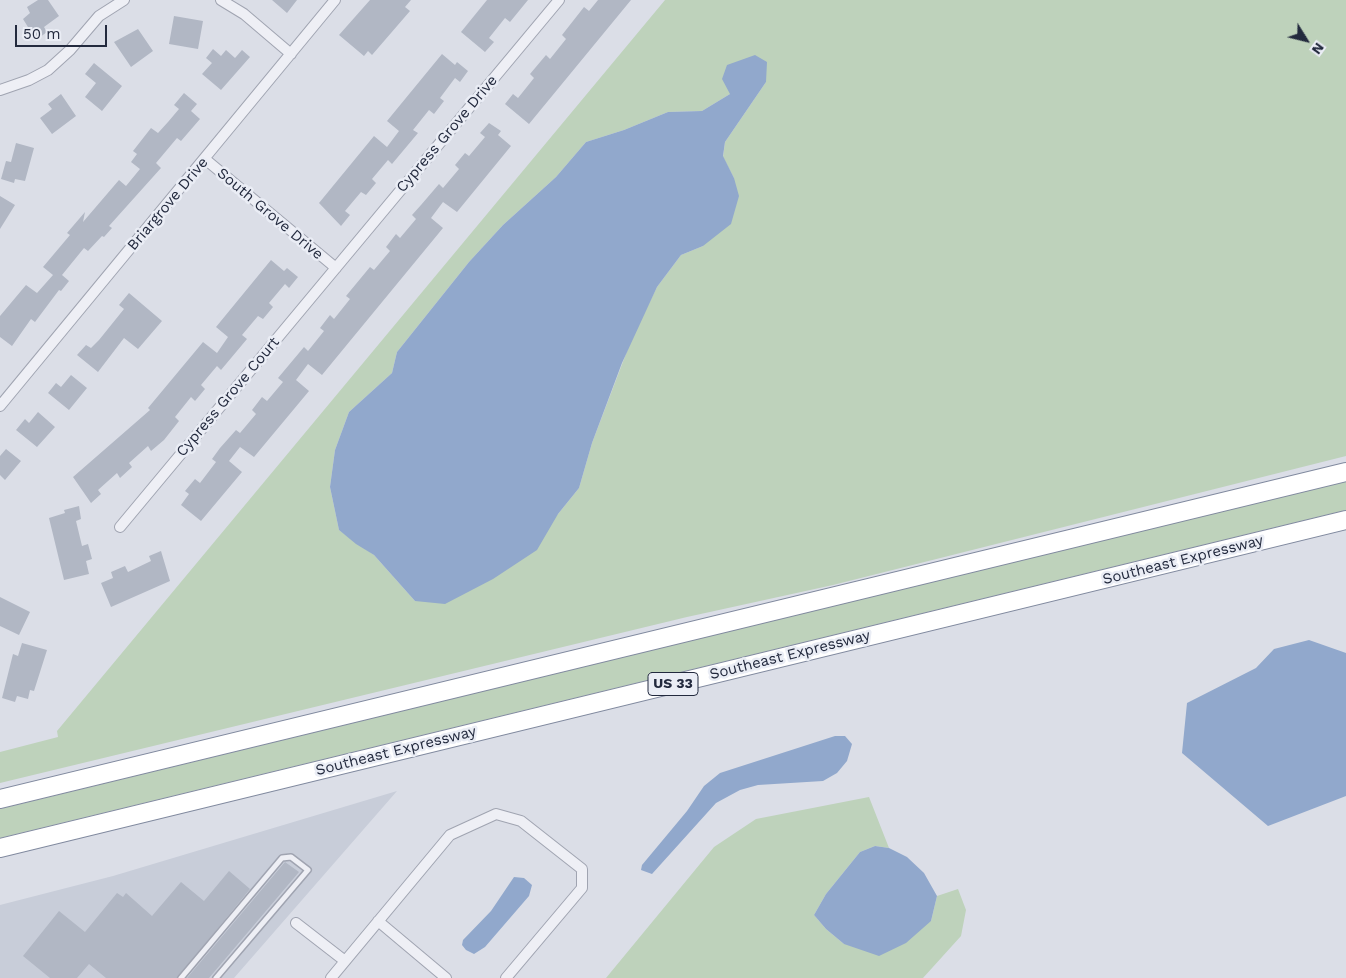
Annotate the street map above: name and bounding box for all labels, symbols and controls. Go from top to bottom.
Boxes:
scale bar [18,15,110,47]
north arrow [1281,15,1331,65]
text: 50 m [23,25,60,43]
text: N [1309,40,1328,58]
street label: Cypress Grove Drive [393,72,501,196]
street label: Briargrove Drive [124,154,212,254]
street label: South Grove Drive [213,164,327,264]
street label: Cypress Grove Court [173,333,283,461]
street label: Southeast Expressway [1101,531,1265,589]
street label: Southeast Expressway [708,626,872,684]
road number: US 33 [648,672,698,696]
street label: Southeast Expressway [314,722,478,780]

